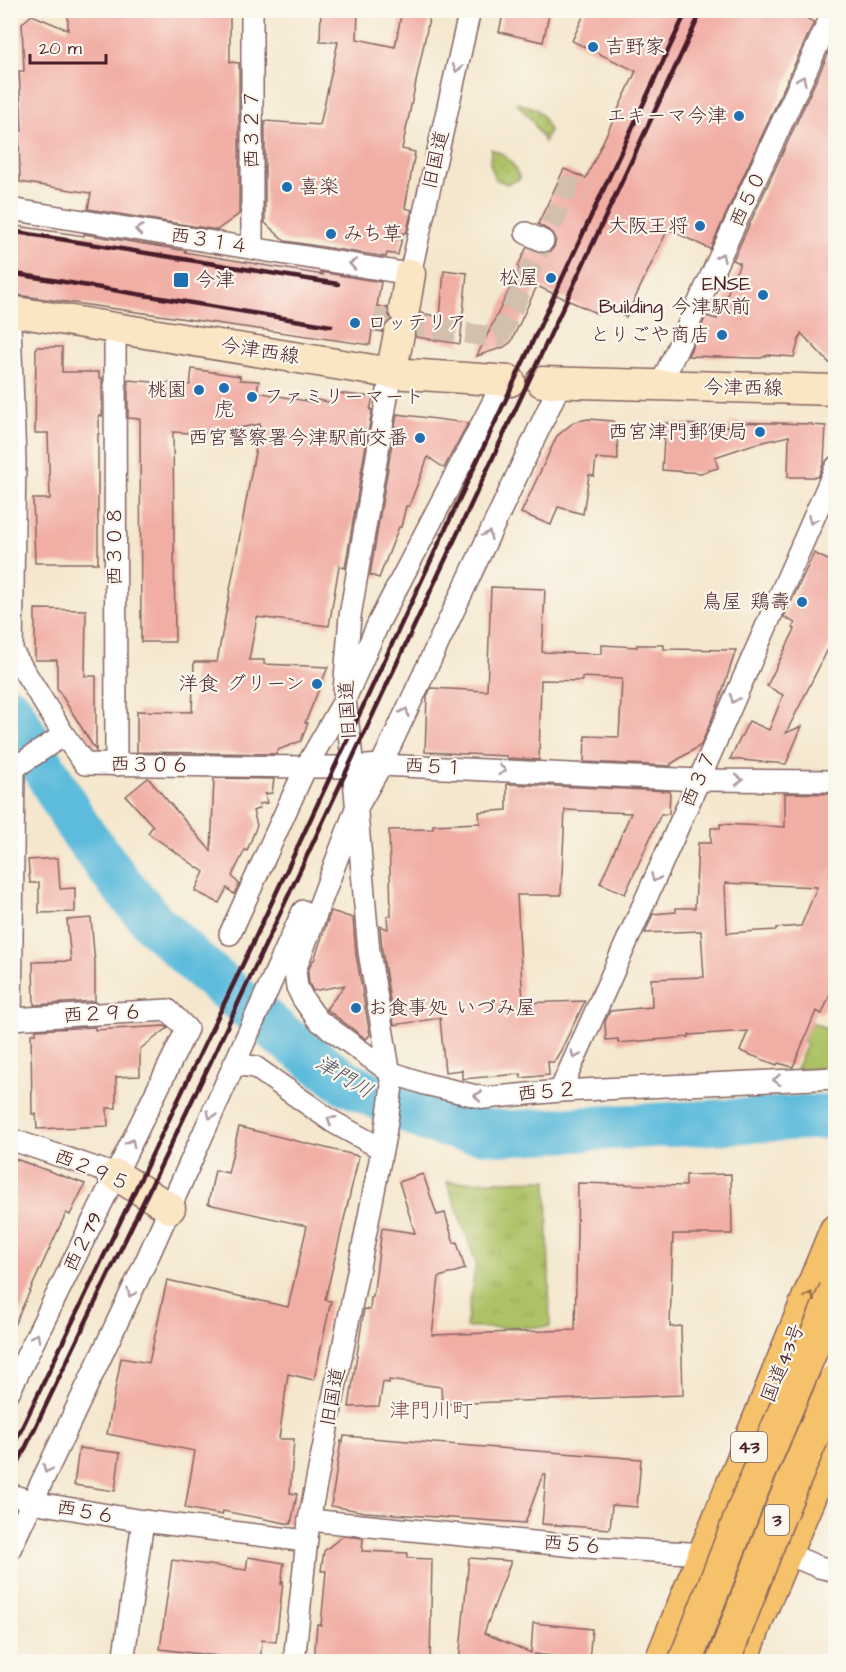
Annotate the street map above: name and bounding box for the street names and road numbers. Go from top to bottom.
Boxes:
street label: 西３２７ [238,89,266,169]
street label: 旧国道 [416,128,456,192]
street label: 西５０ [723,166,773,232]
street label: 西３１４ [168,221,252,261]
street label: 今津西線 [218,331,302,371]
street label: 今津西線 [703,373,783,403]
street label: 西３０８ [101,506,129,586]
street label: 旧国道 [332,679,364,741]
street label: 西３７ [674,746,724,812]
street label: 西３０６ [110,750,190,780]
street label: 西５１ [403,751,465,783]
street label: 西２９６ [62,998,144,1030]
street label: 西５２ [516,1075,578,1109]
street label: 西２９５ [50,1142,134,1198]
street label: 西２79 [56,1207,110,1277]
street label: 国道43号 [754,1319,812,1407]
street label: 旧国道 [314,1365,352,1429]
road number: 43 [731,1432,767,1462]
street label: 西５６ [54,1493,118,1531]
road number: 3 [765,1505,789,1535]
street label: 西５６ [542,1528,604,1562]

